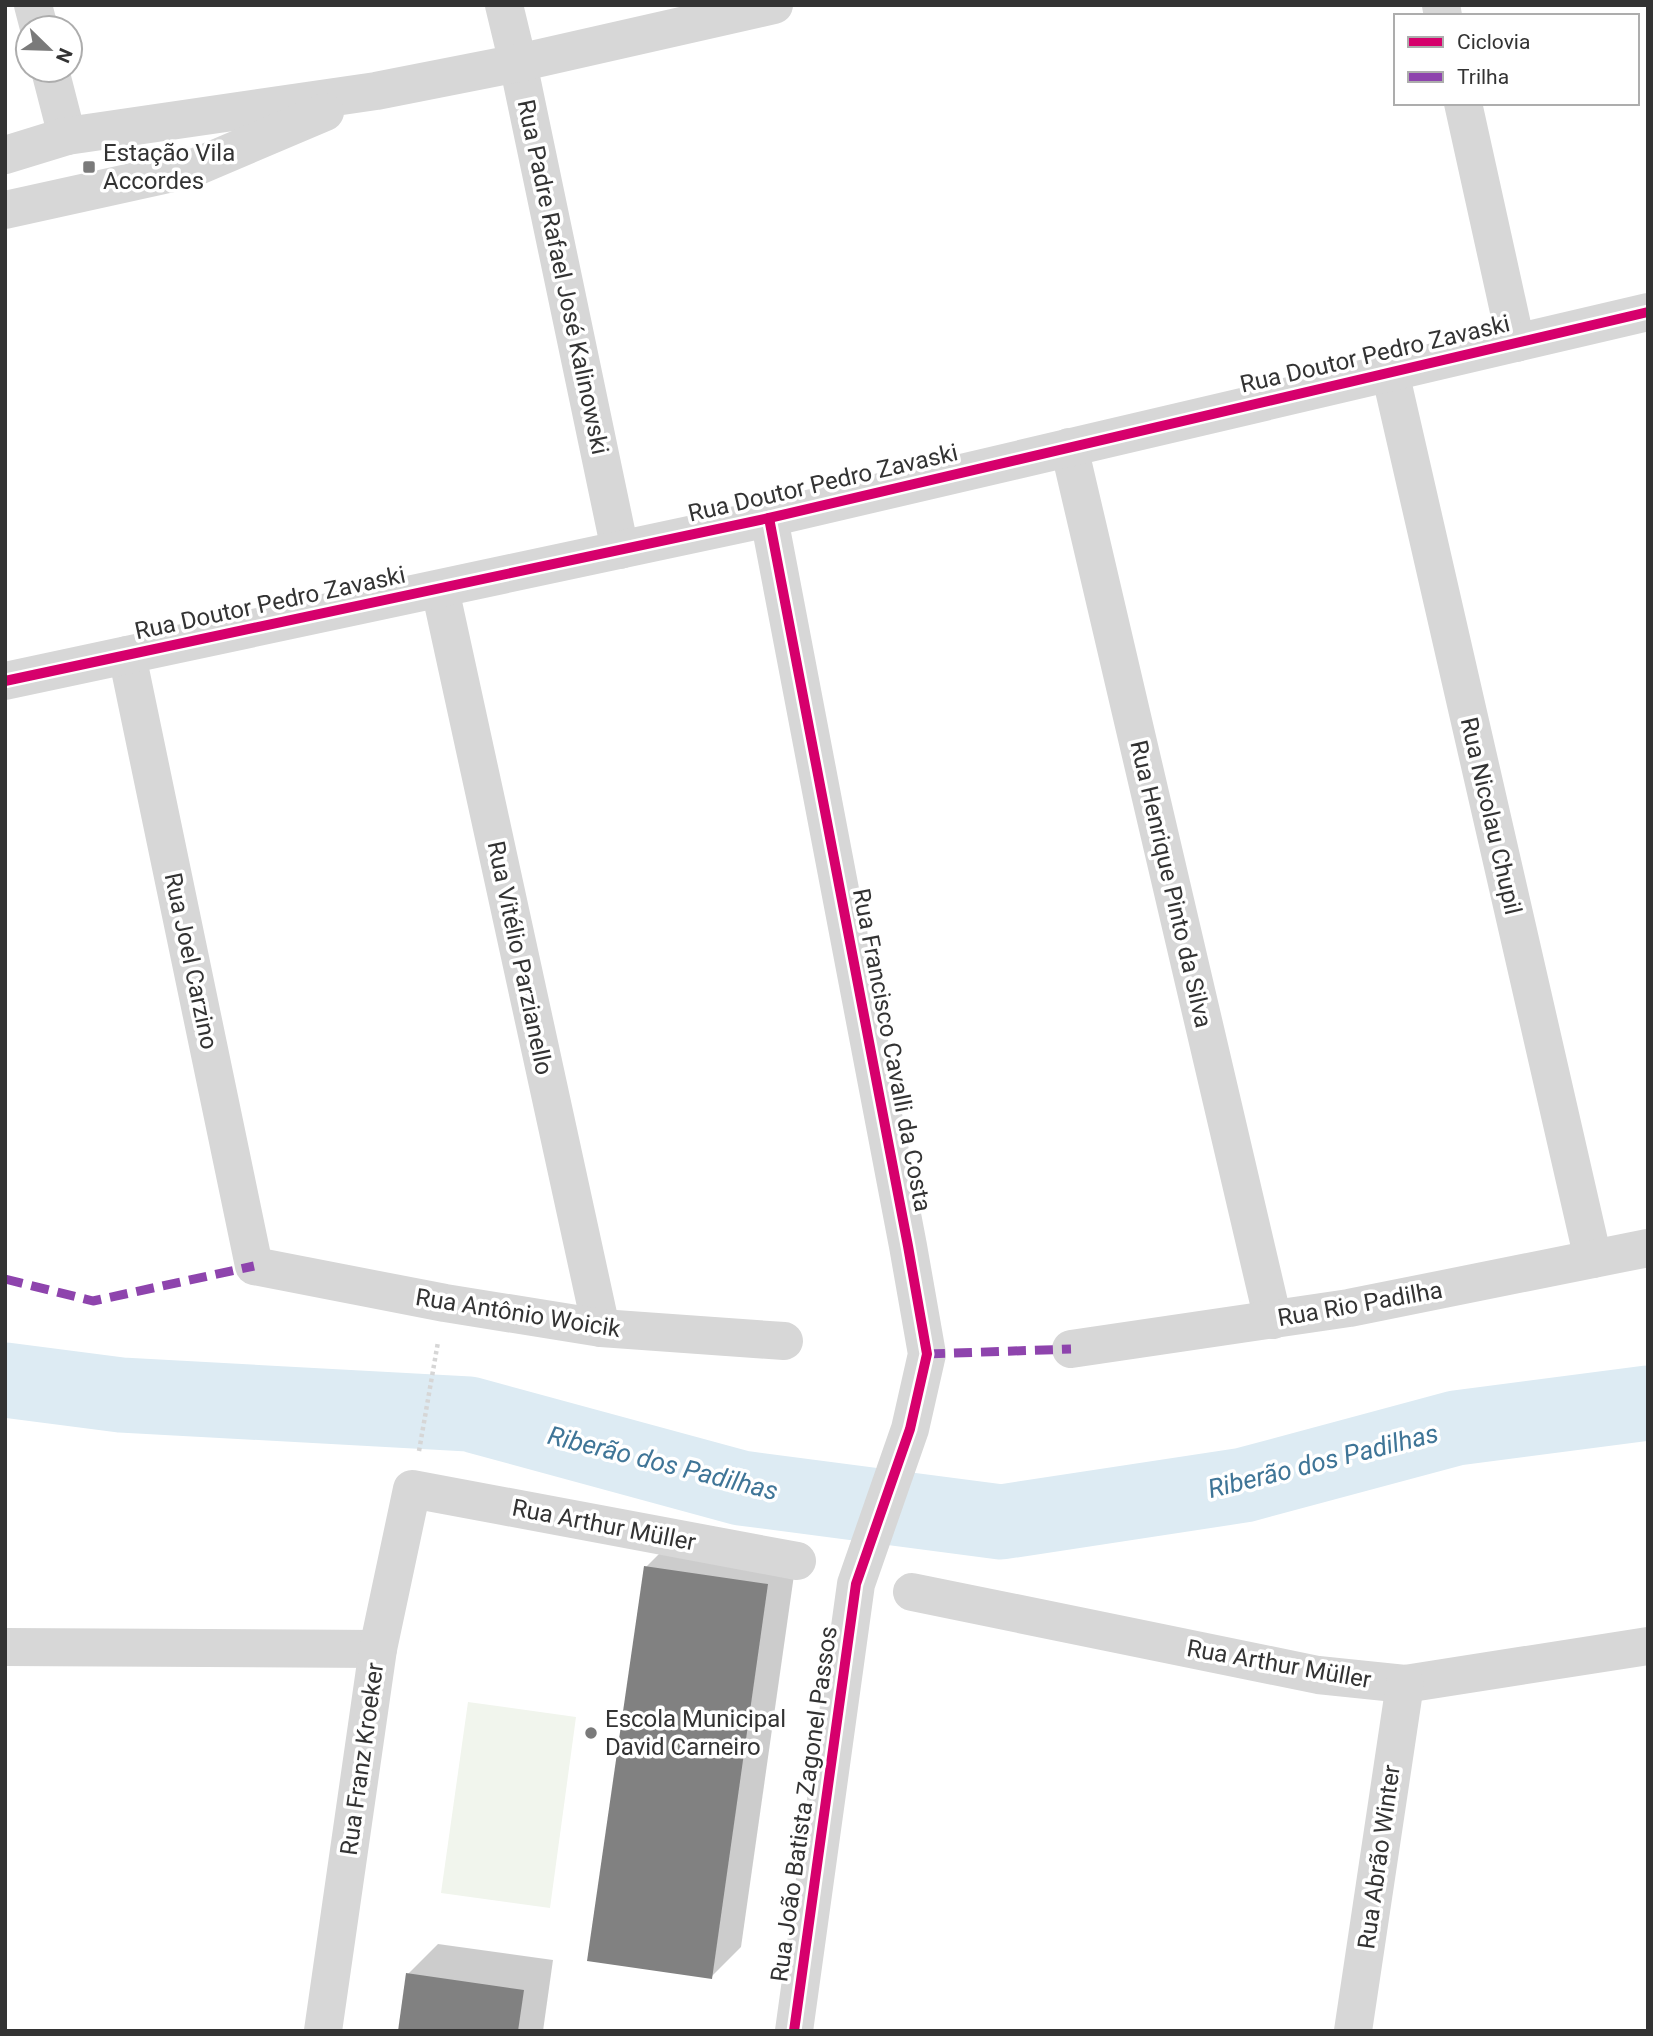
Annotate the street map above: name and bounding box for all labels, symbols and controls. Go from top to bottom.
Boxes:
north arrow [14,14,84,84]
legend [1394,14,1639,105]
text: Ciclovia [1457,30,1530,54]
text: N [51,45,77,66]
text: Trilha [1457,65,1509,89]
street label: Rua Padre Rafael José Kalinowski [512,97,614,457]
place label: Estação Vila Accordes [103,139,235,195]
marker: Estação Vila Accordes [81,159,97,175]
street label: Rua Doutor Pedro Zavaski [1237,309,1513,399]
street label: Rua Doutor Pedro Zavaski [685,438,961,528]
street label: Rua Doutor Pedro Zavaski [132,561,408,645]
street label: Rua Nicolau Chupil [1455,715,1527,917]
street label: Rua Henrique Pinto da Silva [1124,738,1218,1030]
street label: Rua Vitélio Parzianello [482,839,558,1077]
street label: Rua Joel Carzino [159,870,223,1052]
street label: Rua Francisco Cavalli da Costa [847,886,937,1214]
street label: Rua Rio Padilha [1275,1276,1445,1332]
street label: Rua Antônio Woicik [414,1283,623,1343]
water label: Riberão dos Padilhas [1205,1418,1441,1504]
water label: Riberão dos Padilhas [545,1420,781,1506]
street label: Rua Arthur Müller [510,1493,698,1557]
street label: Rua João Batista Zagonel Passos [765,1624,843,1984]
street label: Rua Arthur Müller [1185,1634,1373,1694]
street label: Rua Franz Kroeker [335,1661,389,1857]
place label: Escola Municipal David Carneiro [605,1705,786,1761]
marker: Escola Municipal David Carneiro [583,1725,599,1741]
street label: Rua Abrão Winter [1352,1763,1406,1951]

